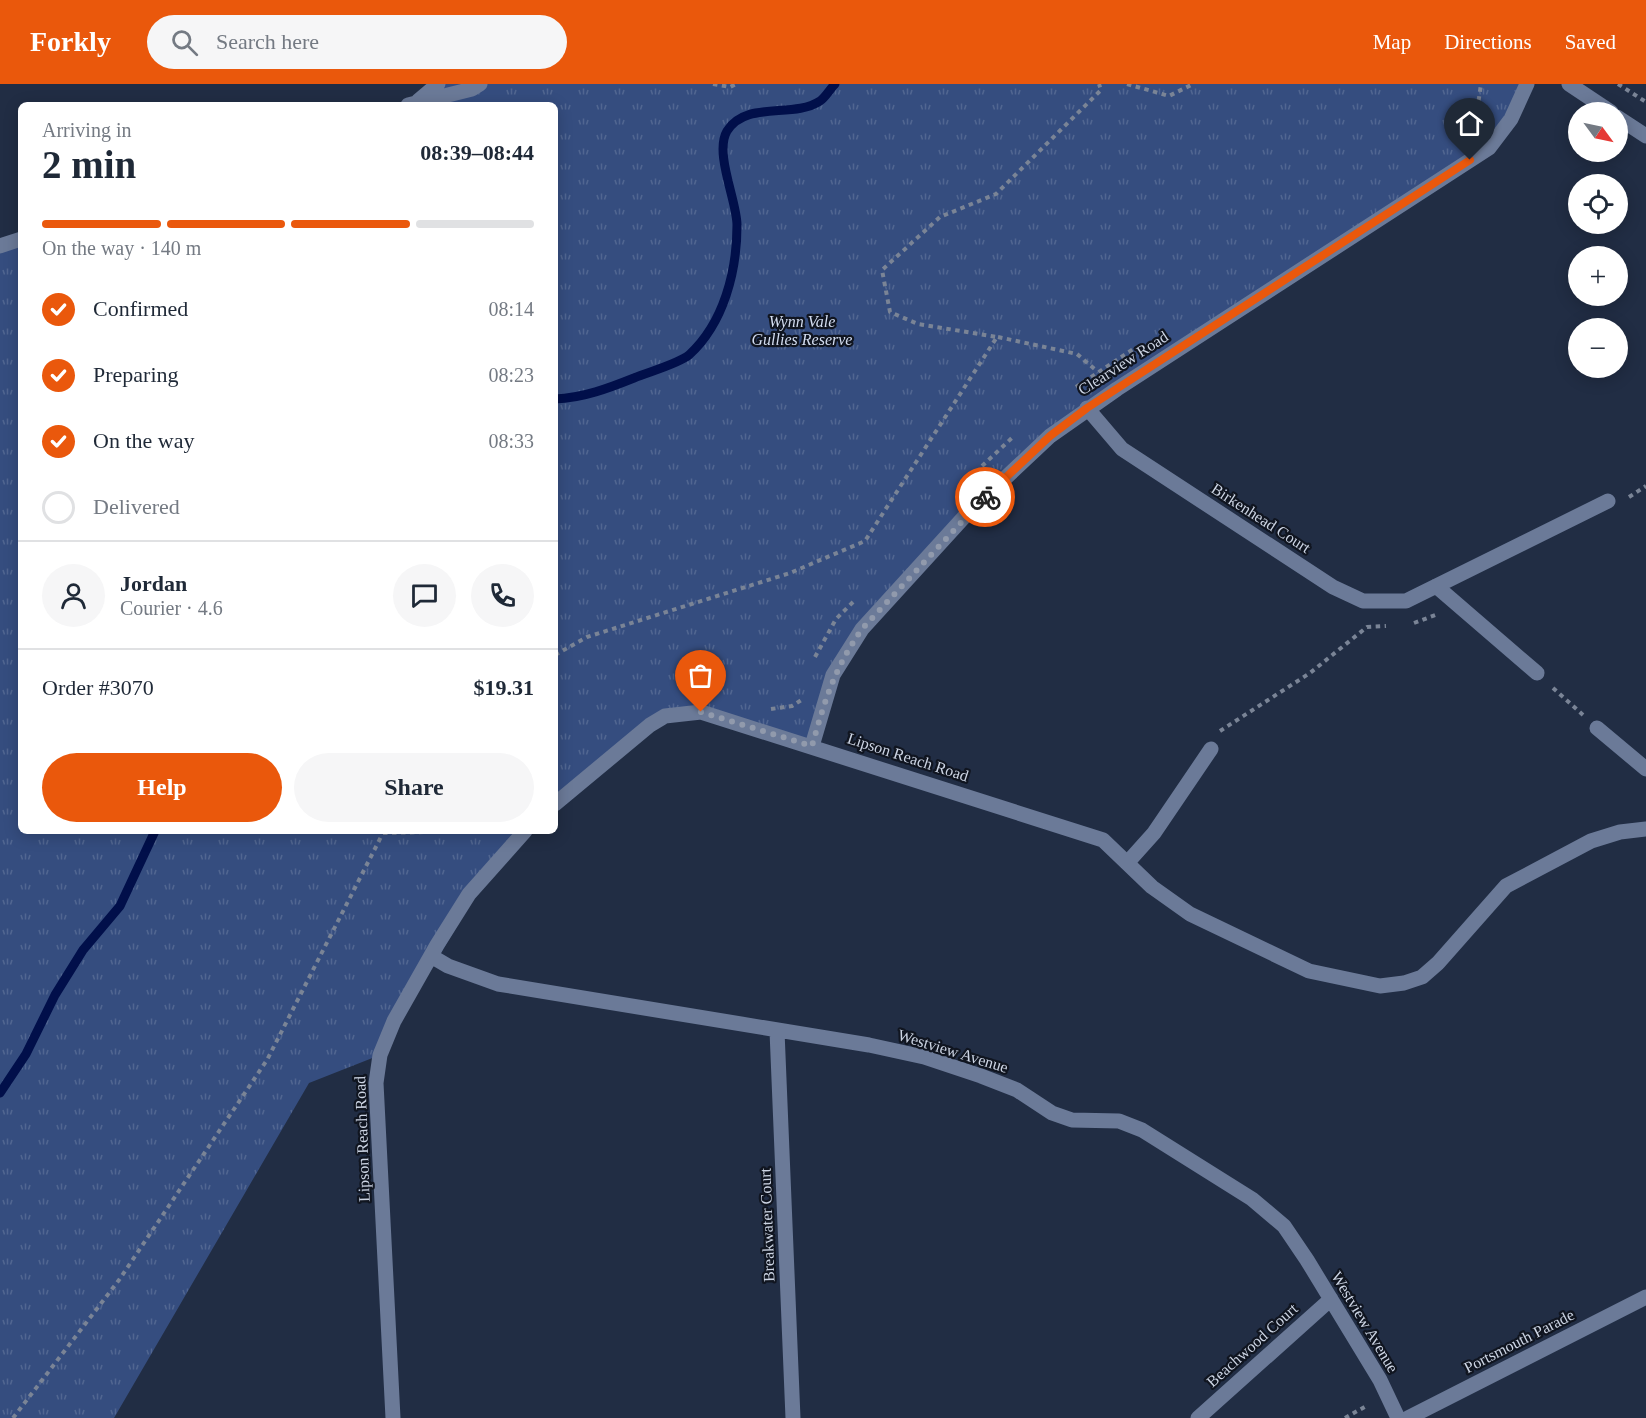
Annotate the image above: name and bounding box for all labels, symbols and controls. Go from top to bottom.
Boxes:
search box [147,15,567,69]
text: Forkly [30,26,111,57]
icon: search [168,26,201,59]
text: Search here [216,29,319,54]
text: Map [1373,30,1411,54]
text: Directions [1444,30,1532,54]
text: Saved [1565,30,1616,54]
pin [1444,98,1495,160]
north arrow [1568,102,1628,162]
map controls [1568,102,1628,378]
icon: home [1453,107,1486,140]
text: Arriving in [42,119,131,141]
text: 08:39–08:44 [420,140,534,165]
text: 2 min [42,143,136,186]
button: locate [1568,174,1628,234]
text: On the way · 140 m [42,237,201,259]
button: + [1568,246,1628,306]
icon: check [42,293,75,326]
text: Confirmed [93,296,188,321]
text: 08:14 [488,298,534,320]
park label: Wynn Vale Gullies Reserve [752,313,852,348]
button: − [1568,318,1628,378]
street label: Clearview Road [1075,328,1171,398]
icon: check [42,359,75,392]
text: Preparing [93,362,179,387]
text: 08:23 [488,364,534,386]
icon: check [42,425,75,458]
text: On the way [93,428,194,453]
text: 08:33 [488,430,534,452]
courier [955,467,1015,527]
street label: Birkenhead Court [1208,480,1314,557]
icon: bike [969,481,1002,514]
text: Delivered [93,494,180,519]
button: person [42,564,105,627]
button: chat [393,564,456,627]
button: phone [471,564,534,627]
text: Jordan [120,571,187,596]
text: Courier · 4.6 [120,597,223,619]
pin [675,650,726,712]
icon: bag [684,659,717,692]
text: Order #3070 [42,675,154,700]
text: $19.31 [474,675,534,700]
street label: Lipson Reach Road [845,729,971,786]
button: Help [42,753,282,822]
button: Share [294,753,534,822]
street label: Westview Avenue [896,1026,1010,1076]
street label: Lipson Reach Road [351,1076,374,1202]
street label: Breakwater Court [756,1167,777,1282]
street label: Westview Avenue [1328,1269,1402,1375]
street label: Beachwood Court [1203,1300,1301,1390]
street label: Portsmouth Parade [1461,1306,1577,1376]

